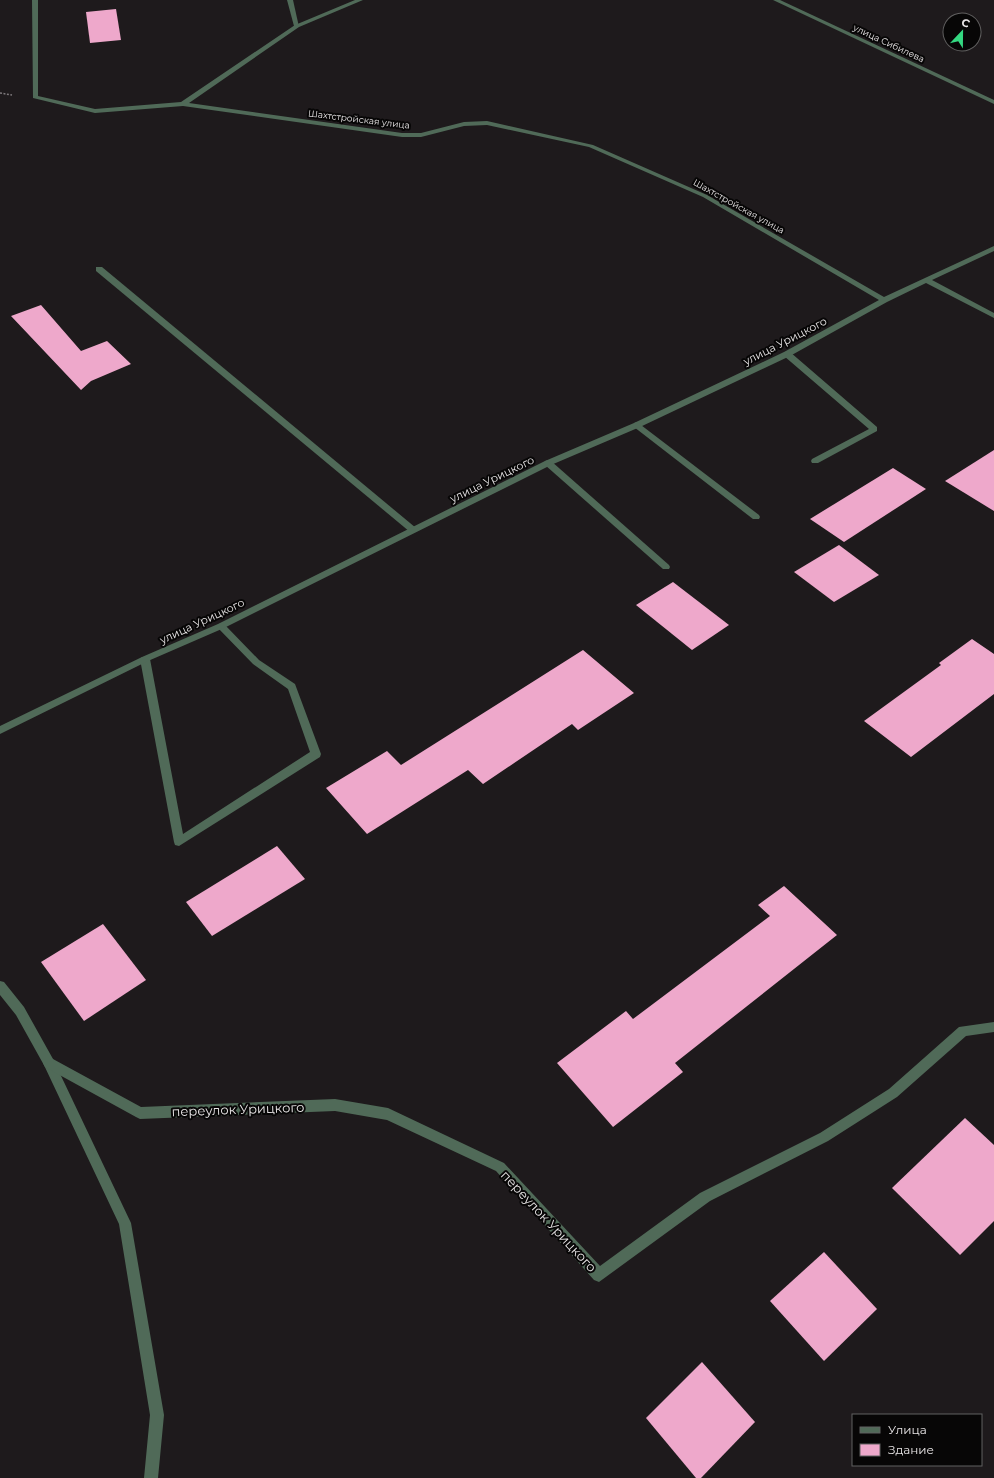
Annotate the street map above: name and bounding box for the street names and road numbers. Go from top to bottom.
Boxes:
street label: улица Сибилева [851,21,926,64]
street label: Шахтстройская улица [307,107,411,131]
street label: Шахтстройская улица [692,176,786,236]
street label: улица Урицкого [740,314,829,369]
street label: улица Урицкого [447,453,536,506]
street label: улица Урицкого [156,595,247,647]
street label: переулок Урицкого [171,1099,305,1119]
street label: переулок Урицкого [498,1167,600,1275]

